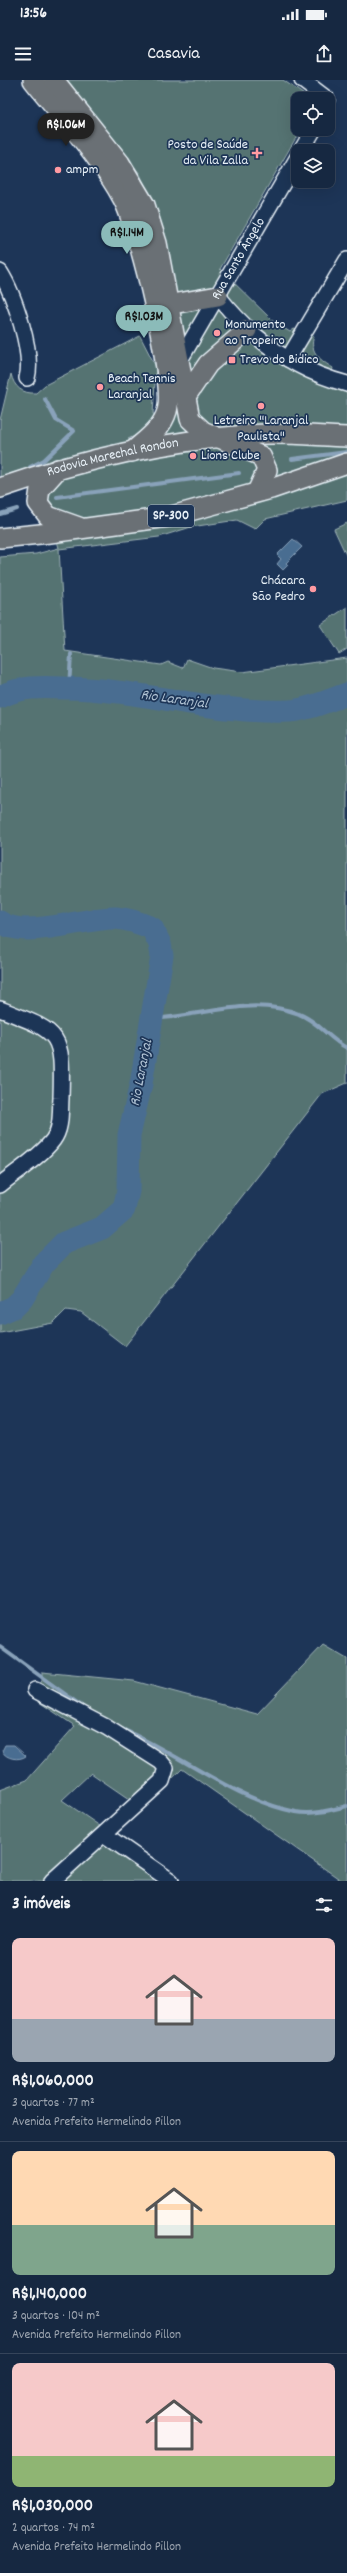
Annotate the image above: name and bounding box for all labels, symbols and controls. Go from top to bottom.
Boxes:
text: 13:56 [20,3,47,25]
text: Casavia [147,42,200,67]
icon: menu [12,43,34,65]
icon: share [313,43,335,65]
map controls [291,92,335,188]
button: locate [291,92,335,136]
pin: R$1.06M [29,113,103,147]
text: R$1.06M [46,116,86,135]
place label: Posto de Saúde da Vila Zalla [167,135,248,171]
button: layers [291,144,335,188]
marker: Posto de Saúde da Vila Zalla [251,147,263,159]
place label: ampm [66,160,98,180]
marker: ampm [53,165,63,175]
street label: Rua Santo Ângelo [207,214,271,304]
pin: R$1.14M [90,221,164,255]
text: R$1.14M [110,224,144,243]
pin: R$1.03M [107,305,181,339]
text: R$1.03M [125,308,163,327]
place label: Monumento ao Tropeiro [225,315,286,351]
marker: Monumento ao Tropeiro [212,328,222,338]
place label: Trevo do Bidico [240,350,318,370]
marker: Trevo do Bidico [227,355,237,365]
place label: Beach Tennis Laranjal [108,369,176,405]
marker: Beach Tennis Laranjal [95,382,105,392]
marker: Letreiro "Laranjal Paulista" [256,401,266,411]
place label: Letreiro "Laranjal Paulista" [214,411,309,447]
street label: Rodovia Marechal Rondon [45,433,180,482]
place label: Lions Clube [201,446,260,466]
marker: Lions Clube [188,451,198,461]
road number: SP-300 [148,505,194,527]
place label: Chácara São Pedro [252,571,305,607]
marker: Chácara São Pedro [308,584,318,594]
water label: Rio Laranjal [139,684,210,716]
water label: Rio Laranjal [125,1036,159,1108]
text: 3 imóveis [12,1893,71,1917]
icon: filters [313,1894,335,1916]
icon: home [138,1964,210,2036]
text: R$1,060,000 [12,2070,94,2094]
text: 3 quartos · 77 m² [12,2094,95,2113]
text: Avenida Prefeito Hermelindo Pillon [12,2113,181,2132]
icon: home [138,2177,210,2249]
text: R$1,140,000 [12,2283,87,2307]
text: 3 quartos · 104 m² [12,2307,100,2326]
text: Avenida Prefeito Hermelindo Pillon [12,2326,181,2345]
icon: home [138,2389,210,2461]
text: R$1,030,000 [12,2495,93,2519]
text: 2 quartos · 74 m² [12,2519,95,2538]
text: Avenida Prefeito Hermelindo Pillon [12,2538,181,2557]

